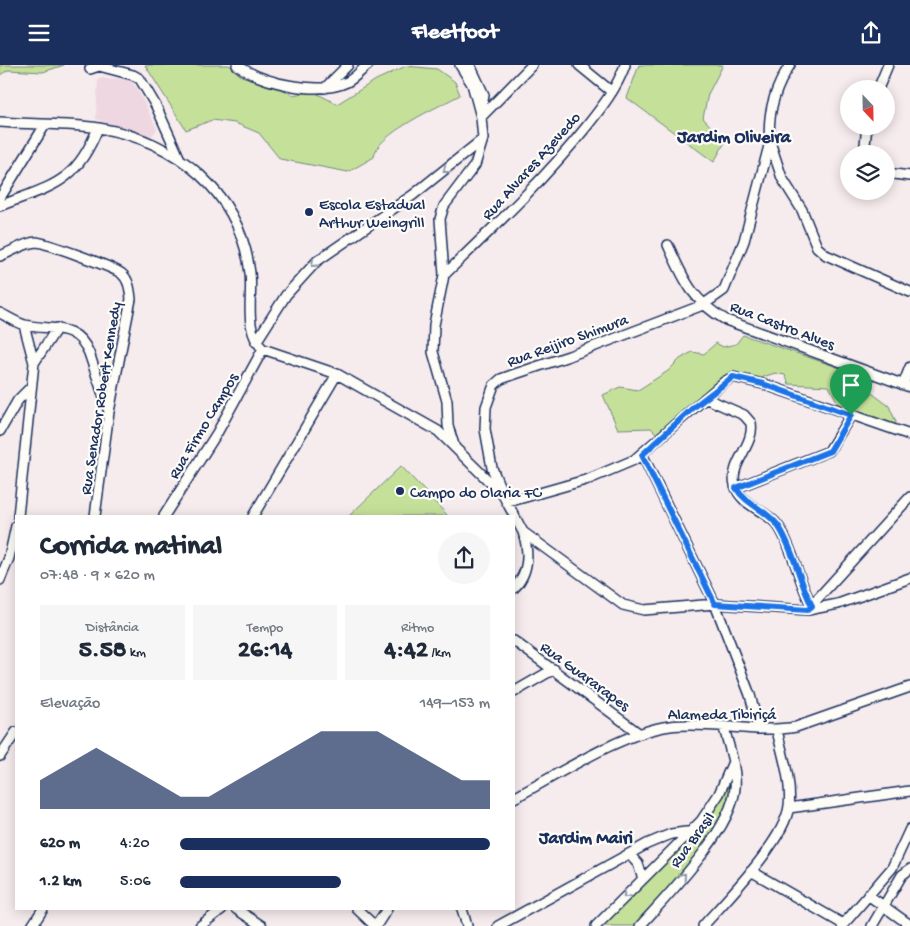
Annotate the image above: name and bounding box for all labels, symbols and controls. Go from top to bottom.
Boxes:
icon: menu [25,19,53,47]
icon: share [857,19,885,47]
text: Fleetfoot [412,20,498,46]
north arrow [840,80,895,135]
map controls [840,80,895,200]
street label: Rua Alvares Azevedo [479,109,586,225]
district label: Jardim Oliveira [676,128,792,149]
button: layers [840,145,895,200]
one-way arrow [443,165,452,173]
place label: Escola Estadual Arthur Weingrill [319,197,425,234]
marker: Escola Estadual Arthur Weingrill [303,206,315,218]
one-way arrow [310,258,319,267]
street label: Rua Castro Alves [727,299,838,356]
street label: Rua Senador Robert Kennedy [78,301,127,496]
street label: Rua Reijiro Shimura [505,311,632,373]
pin [830,364,872,415]
street label: Rua Firmo Campos [166,369,245,483]
icon: arrive [837,371,865,399]
marker: Campo do Olaria FC [394,485,406,497]
place label: Campo do Olaria FC [410,485,542,504]
text: Corrida matinal [40,531,222,564]
button: share [438,532,490,584]
text: 07:48 · 9 × 620 m [40,567,155,586]
text: Distância [86,620,139,637]
text: Tempo [247,620,283,637]
text: Ritmo [401,620,434,637]
text: 5.58 [79,637,127,666]
text: 26:14 [238,637,292,666]
text: 4:42 [384,637,428,666]
street label: Rua Guararapes [535,639,633,717]
text: km [127,645,146,662]
text: /km [428,645,451,662]
text: Elevação [40,695,100,714]
text: 149–153 m [420,695,490,714]
street label: Alameda Tibiriçá [668,707,777,726]
street label: Rua Brasil [667,810,720,873]
district label: Jardim Mairi [538,829,633,850]
text: 620 m [40,835,80,854]
text: 4:20 [120,835,150,854]
text: 1.2 km [40,873,82,892]
text: 5:06 [120,873,151,892]
one-way arrow [677,873,686,882]
one-way arrow [623,890,632,899]

